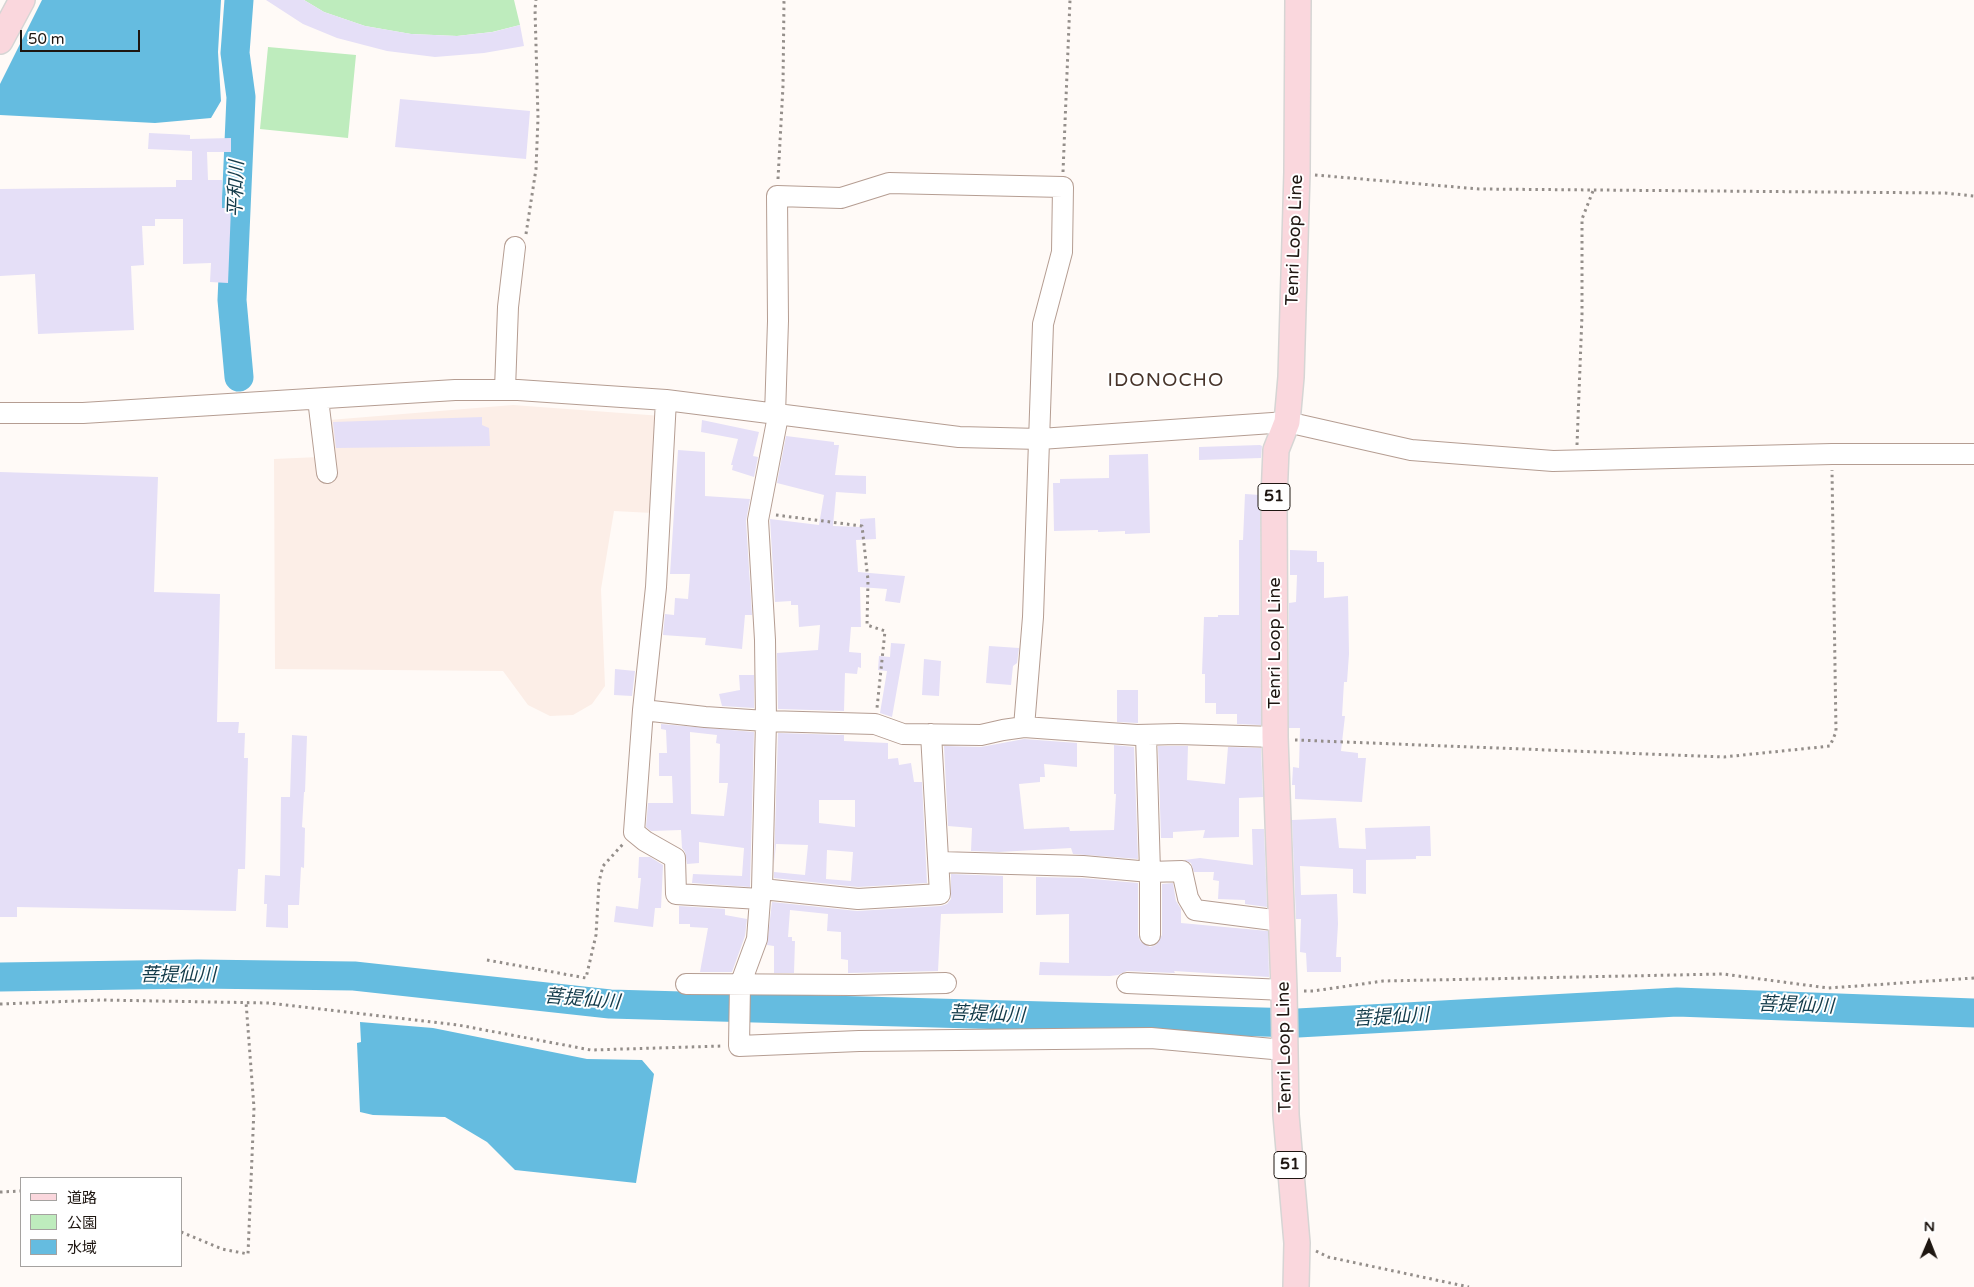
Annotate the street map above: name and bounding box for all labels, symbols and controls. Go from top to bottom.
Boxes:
scale bar [22,20,142,52]
text: 50 m [28,30,65,48]
water label: 平和川 [225,160,249,218]
street label: Tenri Loop Line [1282,174,1308,306]
district label: IDONOCHO [1107,370,1225,392]
road number: 51 [1258,484,1290,511]
street label: Tenri Loop Line [1264,577,1286,709]
water label: 菩提仙川 [140,965,216,987]
street label: Tenri Loop Line [1273,981,1297,1113]
water label: 菩提仙川 [543,985,621,1015]
water label: 菩提仙川 [1758,993,1834,1019]
water label: 菩提仙川 [949,1002,1025,1028]
water label: 菩提仙川 [1352,1005,1430,1031]
road number: 51 [1274,1152,1306,1178]
legend [20,1177,182,1267]
text: 道路 [67,1189,97,1207]
text: 公園 [67,1214,97,1232]
north arrow [1904,1217,1954,1267]
text: N [1923,1218,1935,1235]
text: 水域 [67,1239,97,1257]

